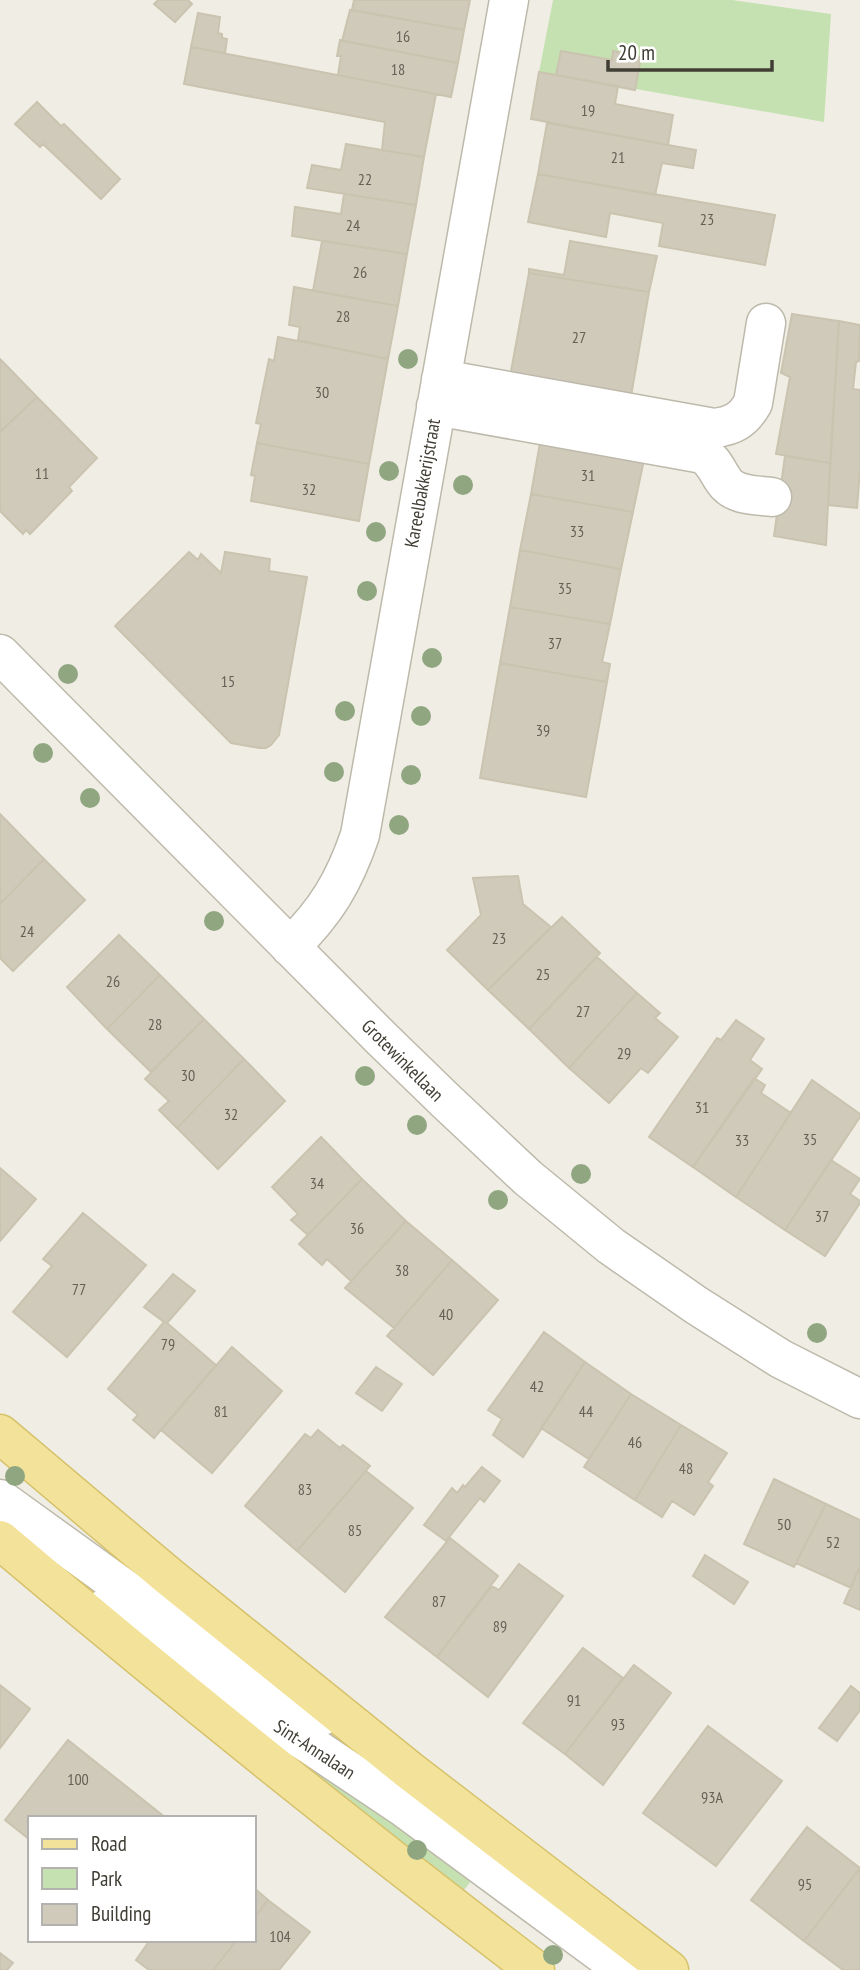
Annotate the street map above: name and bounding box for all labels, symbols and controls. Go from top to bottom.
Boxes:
house number: 16 [396,26,410,46]
scale bar [608,28,772,72]
text: 20 m [618,39,655,66]
house number: 18 [391,59,405,79]
house number: 19 [581,100,595,120]
house number: 21 [611,147,625,167]
house number: 22 [358,169,372,189]
house number: 23 [700,209,714,229]
house number: 24 [346,215,360,235]
house number: 26 [353,262,367,282]
house number: 28 [336,306,350,326]
house number: 27 [572,327,586,347]
house number: 30 [315,382,329,402]
street label: Kareelbakkerijstraat [399,416,445,549]
house number: 11 [35,463,49,483]
house number: 31 [581,465,595,485]
house number: 32 [302,479,316,499]
house number: 33 [570,521,584,541]
house number: 35 [558,578,572,598]
house number: 37 [548,633,562,653]
house number: 15 [221,671,235,691]
house number: 39 [536,720,550,740]
house number: 24 [20,921,34,941]
house number: 23 [492,928,506,948]
house number: 25 [536,964,550,984]
house number: 26 [106,971,120,991]
house number: 27 [576,1001,590,1021]
house number: 28 [148,1014,162,1034]
street label: Grotewinkellaan [357,1014,449,1106]
house number: 29 [617,1043,631,1063]
house number: 30 [181,1065,195,1085]
house number: 31 [695,1097,709,1117]
house number: 32 [224,1104,238,1124]
house number: 35 [803,1129,817,1149]
house number: 33 [735,1130,749,1150]
house number: 34 [310,1173,324,1193]
house number: 37 [815,1206,829,1226]
house number: 36 [350,1218,364,1238]
house number: 38 [395,1260,409,1280]
house number: 77 [72,1279,86,1299]
house number: 40 [439,1304,453,1324]
house number: 79 [161,1334,175,1354]
house number: 42 [530,1376,544,1396]
house number: 81 [214,1401,228,1421]
house number: 44 [579,1401,593,1421]
house number: 46 [628,1432,642,1452]
house number: 48 [679,1458,693,1478]
house number: 83 [298,1479,312,1499]
house number: 50 [777,1514,791,1534]
house number: 85 [348,1520,362,1540]
house number: 52 [826,1532,840,1552]
house number: 87 [432,1591,446,1611]
house number: 89 [493,1616,507,1636]
house number: 91 [567,1690,581,1710]
street label: Sint-Annalaan [270,1714,360,1784]
house number: 93 [611,1714,625,1734]
house number: 100 [67,1769,89,1789]
house number: 93A [701,1787,723,1807]
legend [28,1816,256,1942]
text: Road [91,1830,127,1857]
text: Park [91,1865,122,1892]
house number: 95 [798,1874,812,1894]
text: Building [91,1900,151,1927]
house number: 104 [269,1926,291,1946]

